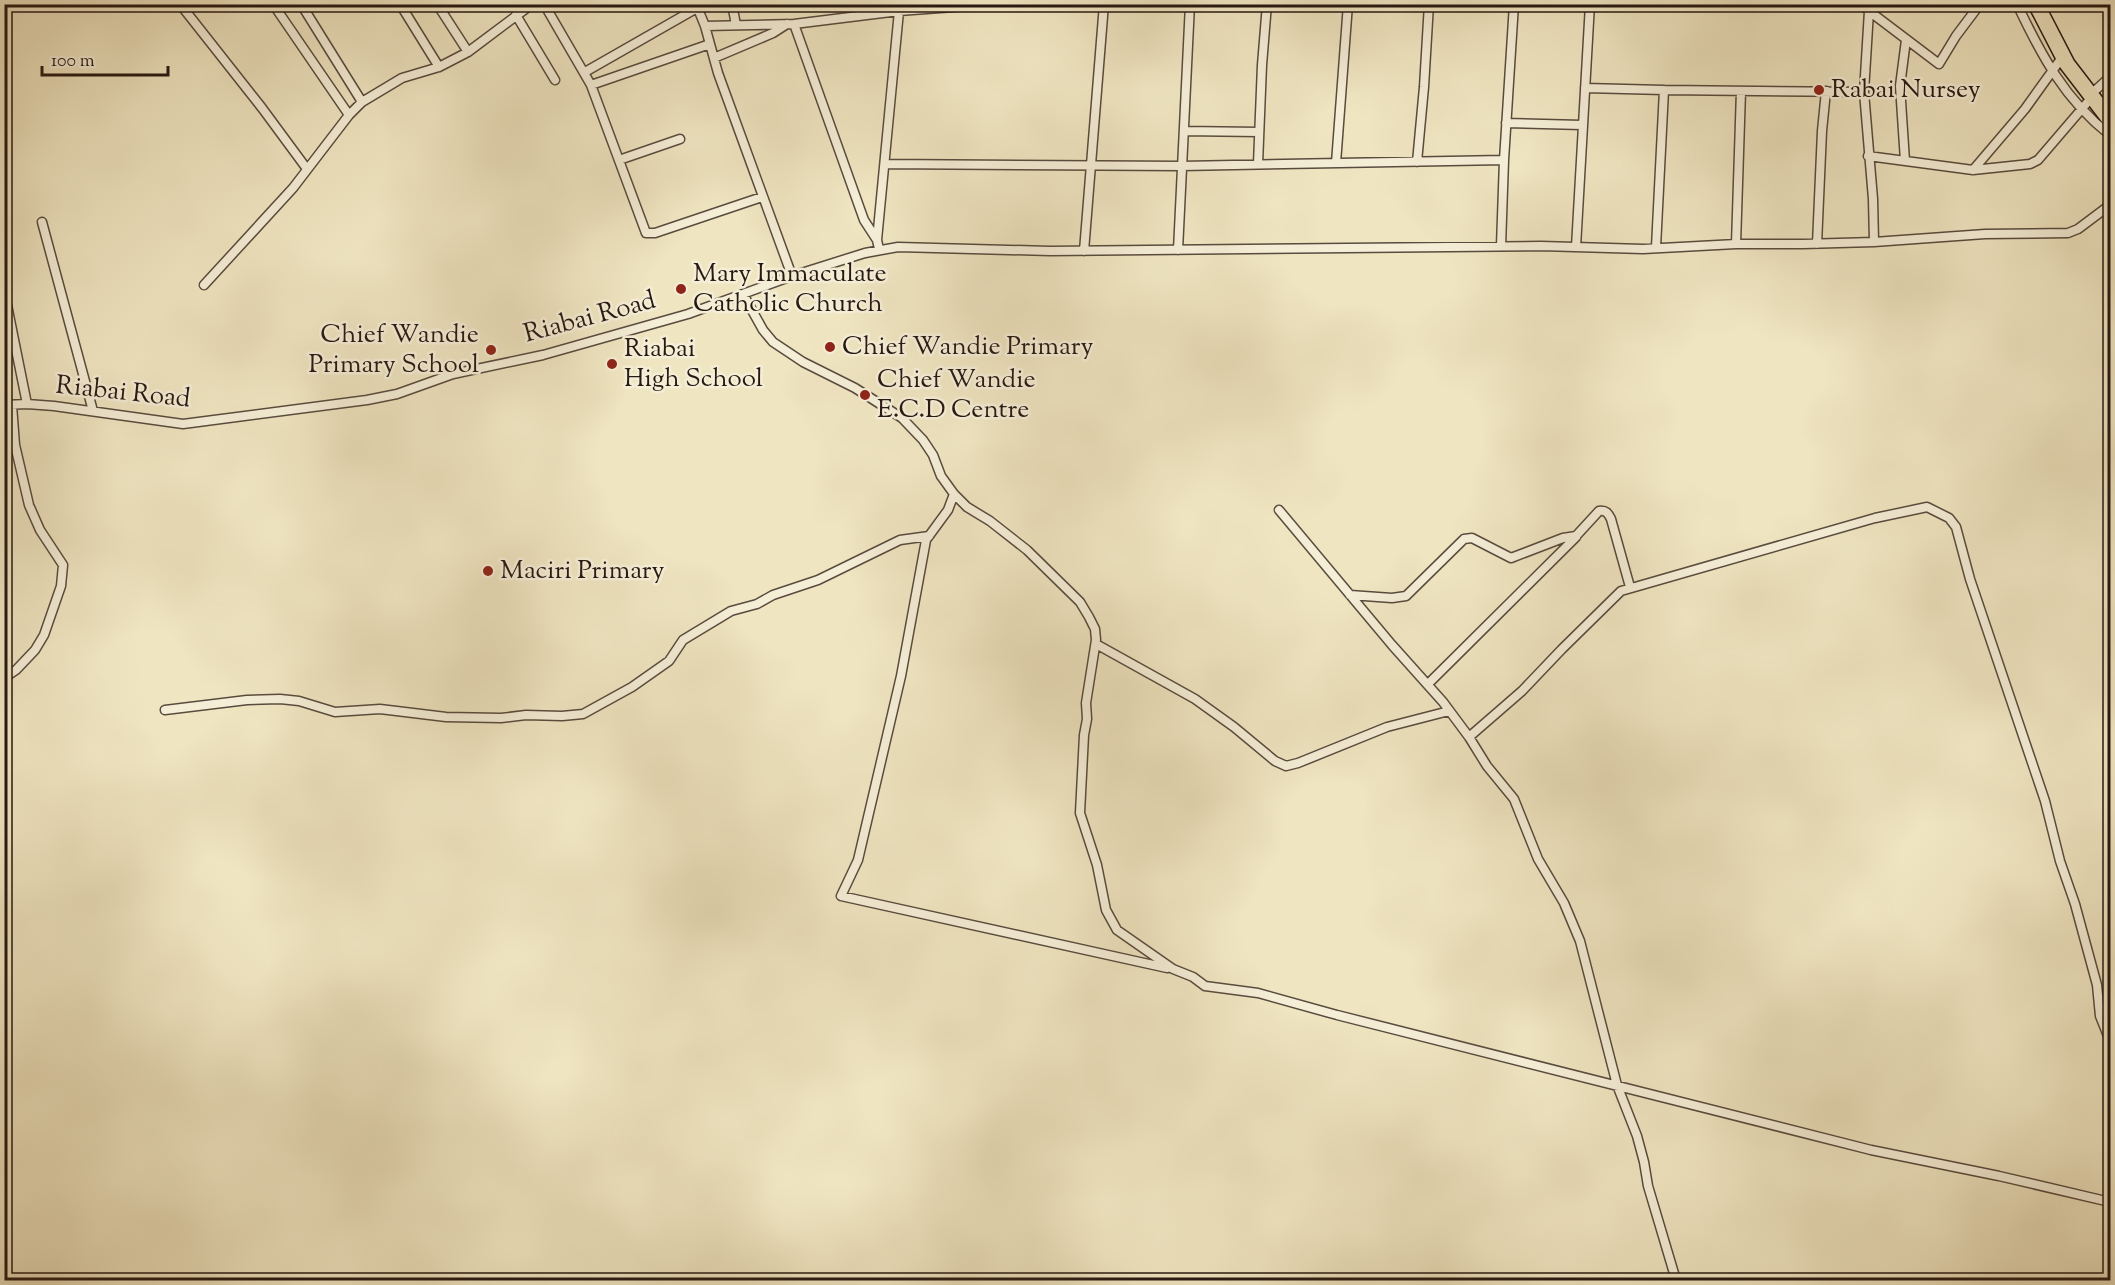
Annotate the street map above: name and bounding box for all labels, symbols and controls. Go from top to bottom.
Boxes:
scale bar [42,39,168,77]
text: 100 m [51,49,95,75]
place label: Rabai Nursey [1831,72,1981,109]
marker: Rabai Nursey [1812,83,1826,97]
place label: Mary Immaculate Catholic Church [693,256,887,323]
marker: Mary Immaculate Catholic Church [674,282,688,296]
street label: Riabai Road [520,283,660,353]
place label: Chief Wandie Primary School [309,317,479,384]
place label: Chief Wandie Primary [842,329,1093,366]
place label: Riabai High School [624,331,763,398]
marker: Chief Wandie Primary [823,340,837,354]
marker: Chief Wandie Primary School [484,343,498,357]
marker: Riabai High School [605,357,619,371]
place label: Chief Wandie E.C.D Centre [877,362,1036,429]
street label: Riabai Road [54,368,193,419]
marker: Chief Wandie E.C.D Centre [858,388,872,402]
place label: Maciri Primary [500,553,665,590]
marker: Maciri Primary [481,564,495,578]

